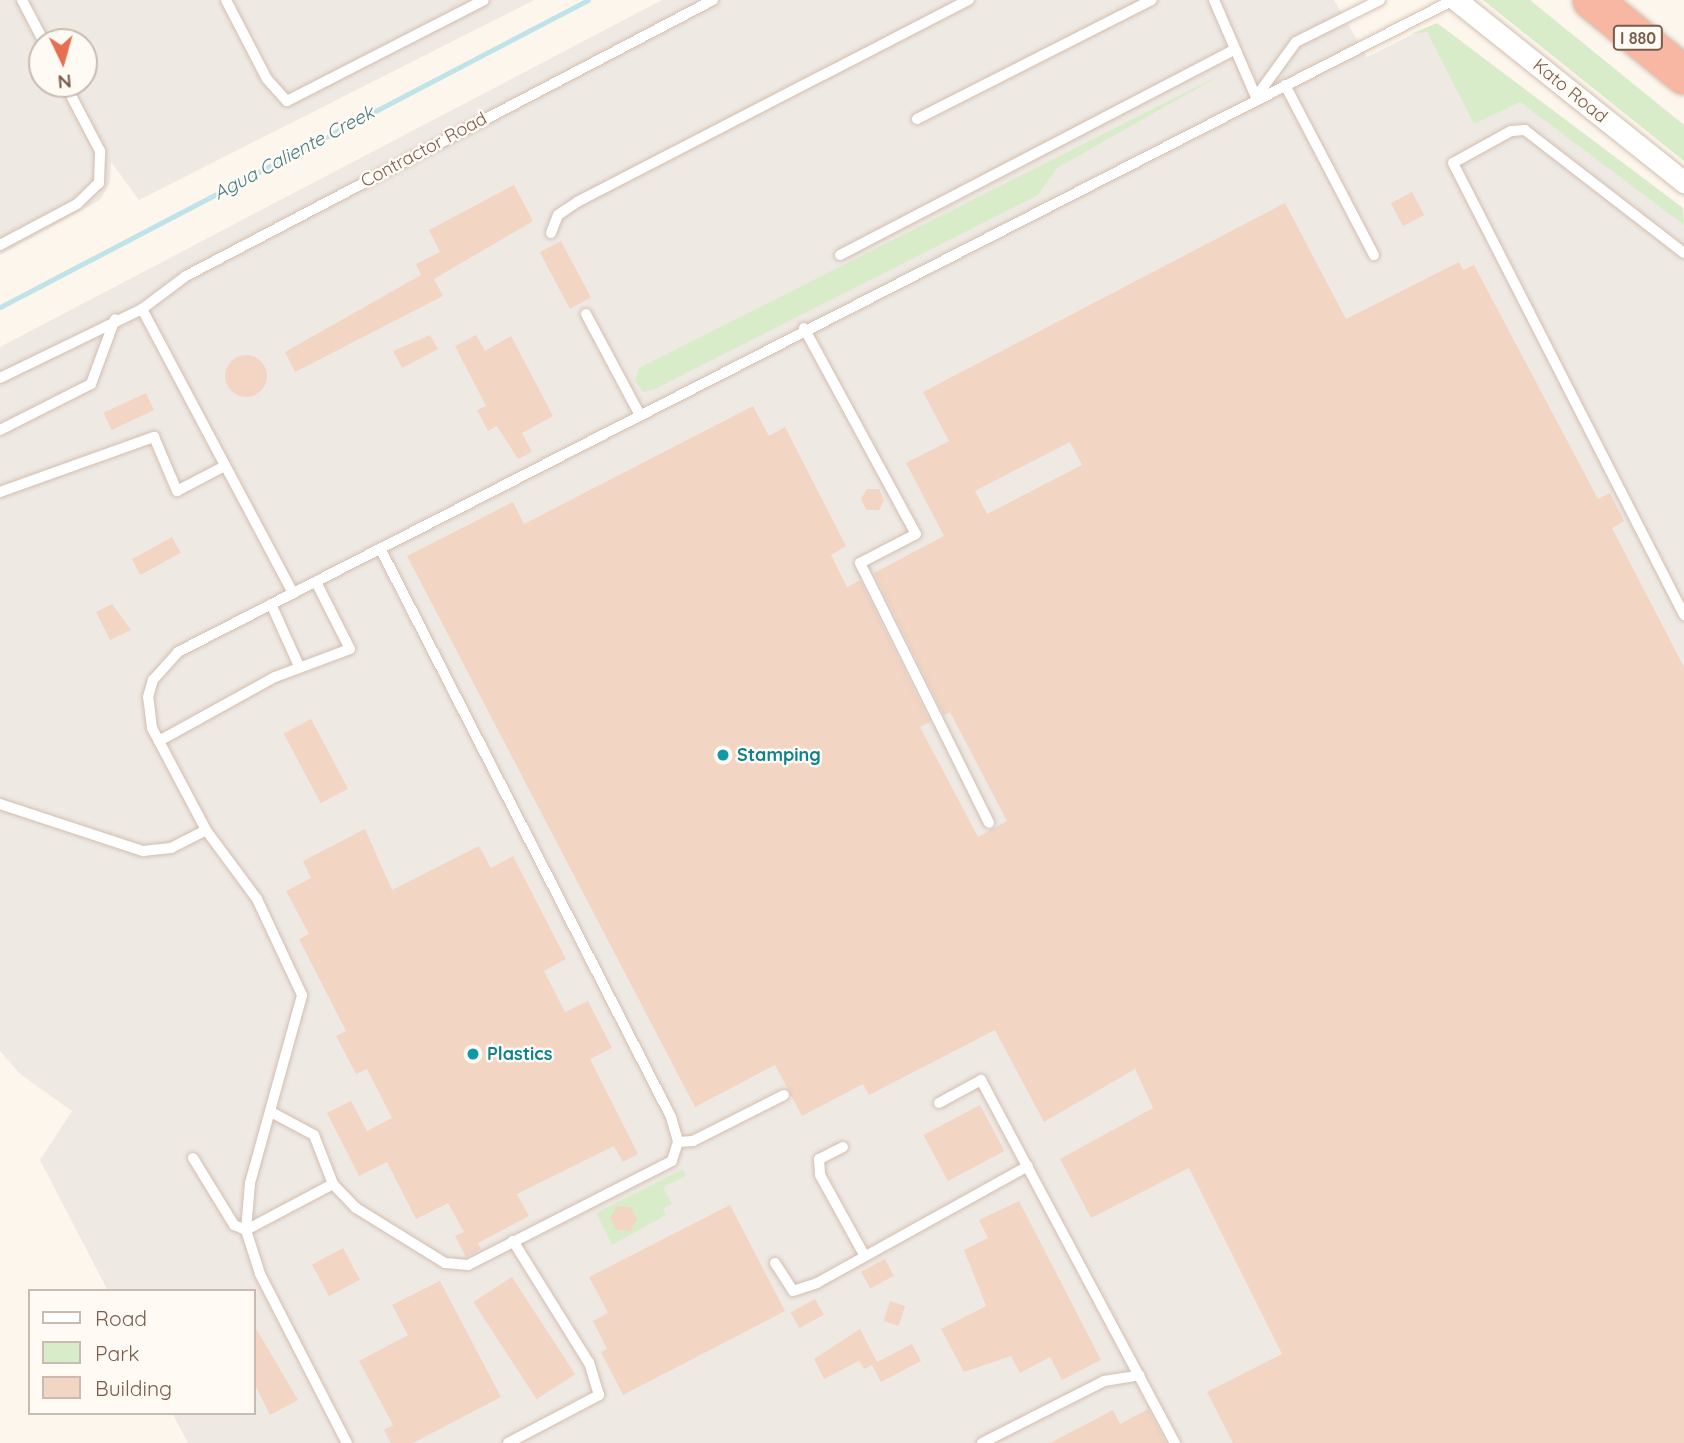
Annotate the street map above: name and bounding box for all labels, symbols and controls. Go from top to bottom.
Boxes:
road number: I 880 [1612,26,1664,50]
north arrow [28,28,98,98]
street label: Kato Road [1528,54,1612,128]
text: N [57,69,73,94]
water label: Agua Caliente Creek [210,101,378,205]
street label: Contractor Road [357,108,491,192]
place label: Stamping [737,744,821,766]
marker: Stamping [715,747,731,763]
place label: Plastics [487,1043,552,1065]
marker: Plastics [465,1046,481,1062]
legend [28,1289,256,1415]
text: Road [95,1305,147,1331]
text: Park [95,1340,139,1366]
text: Building [95,1375,172,1401]

